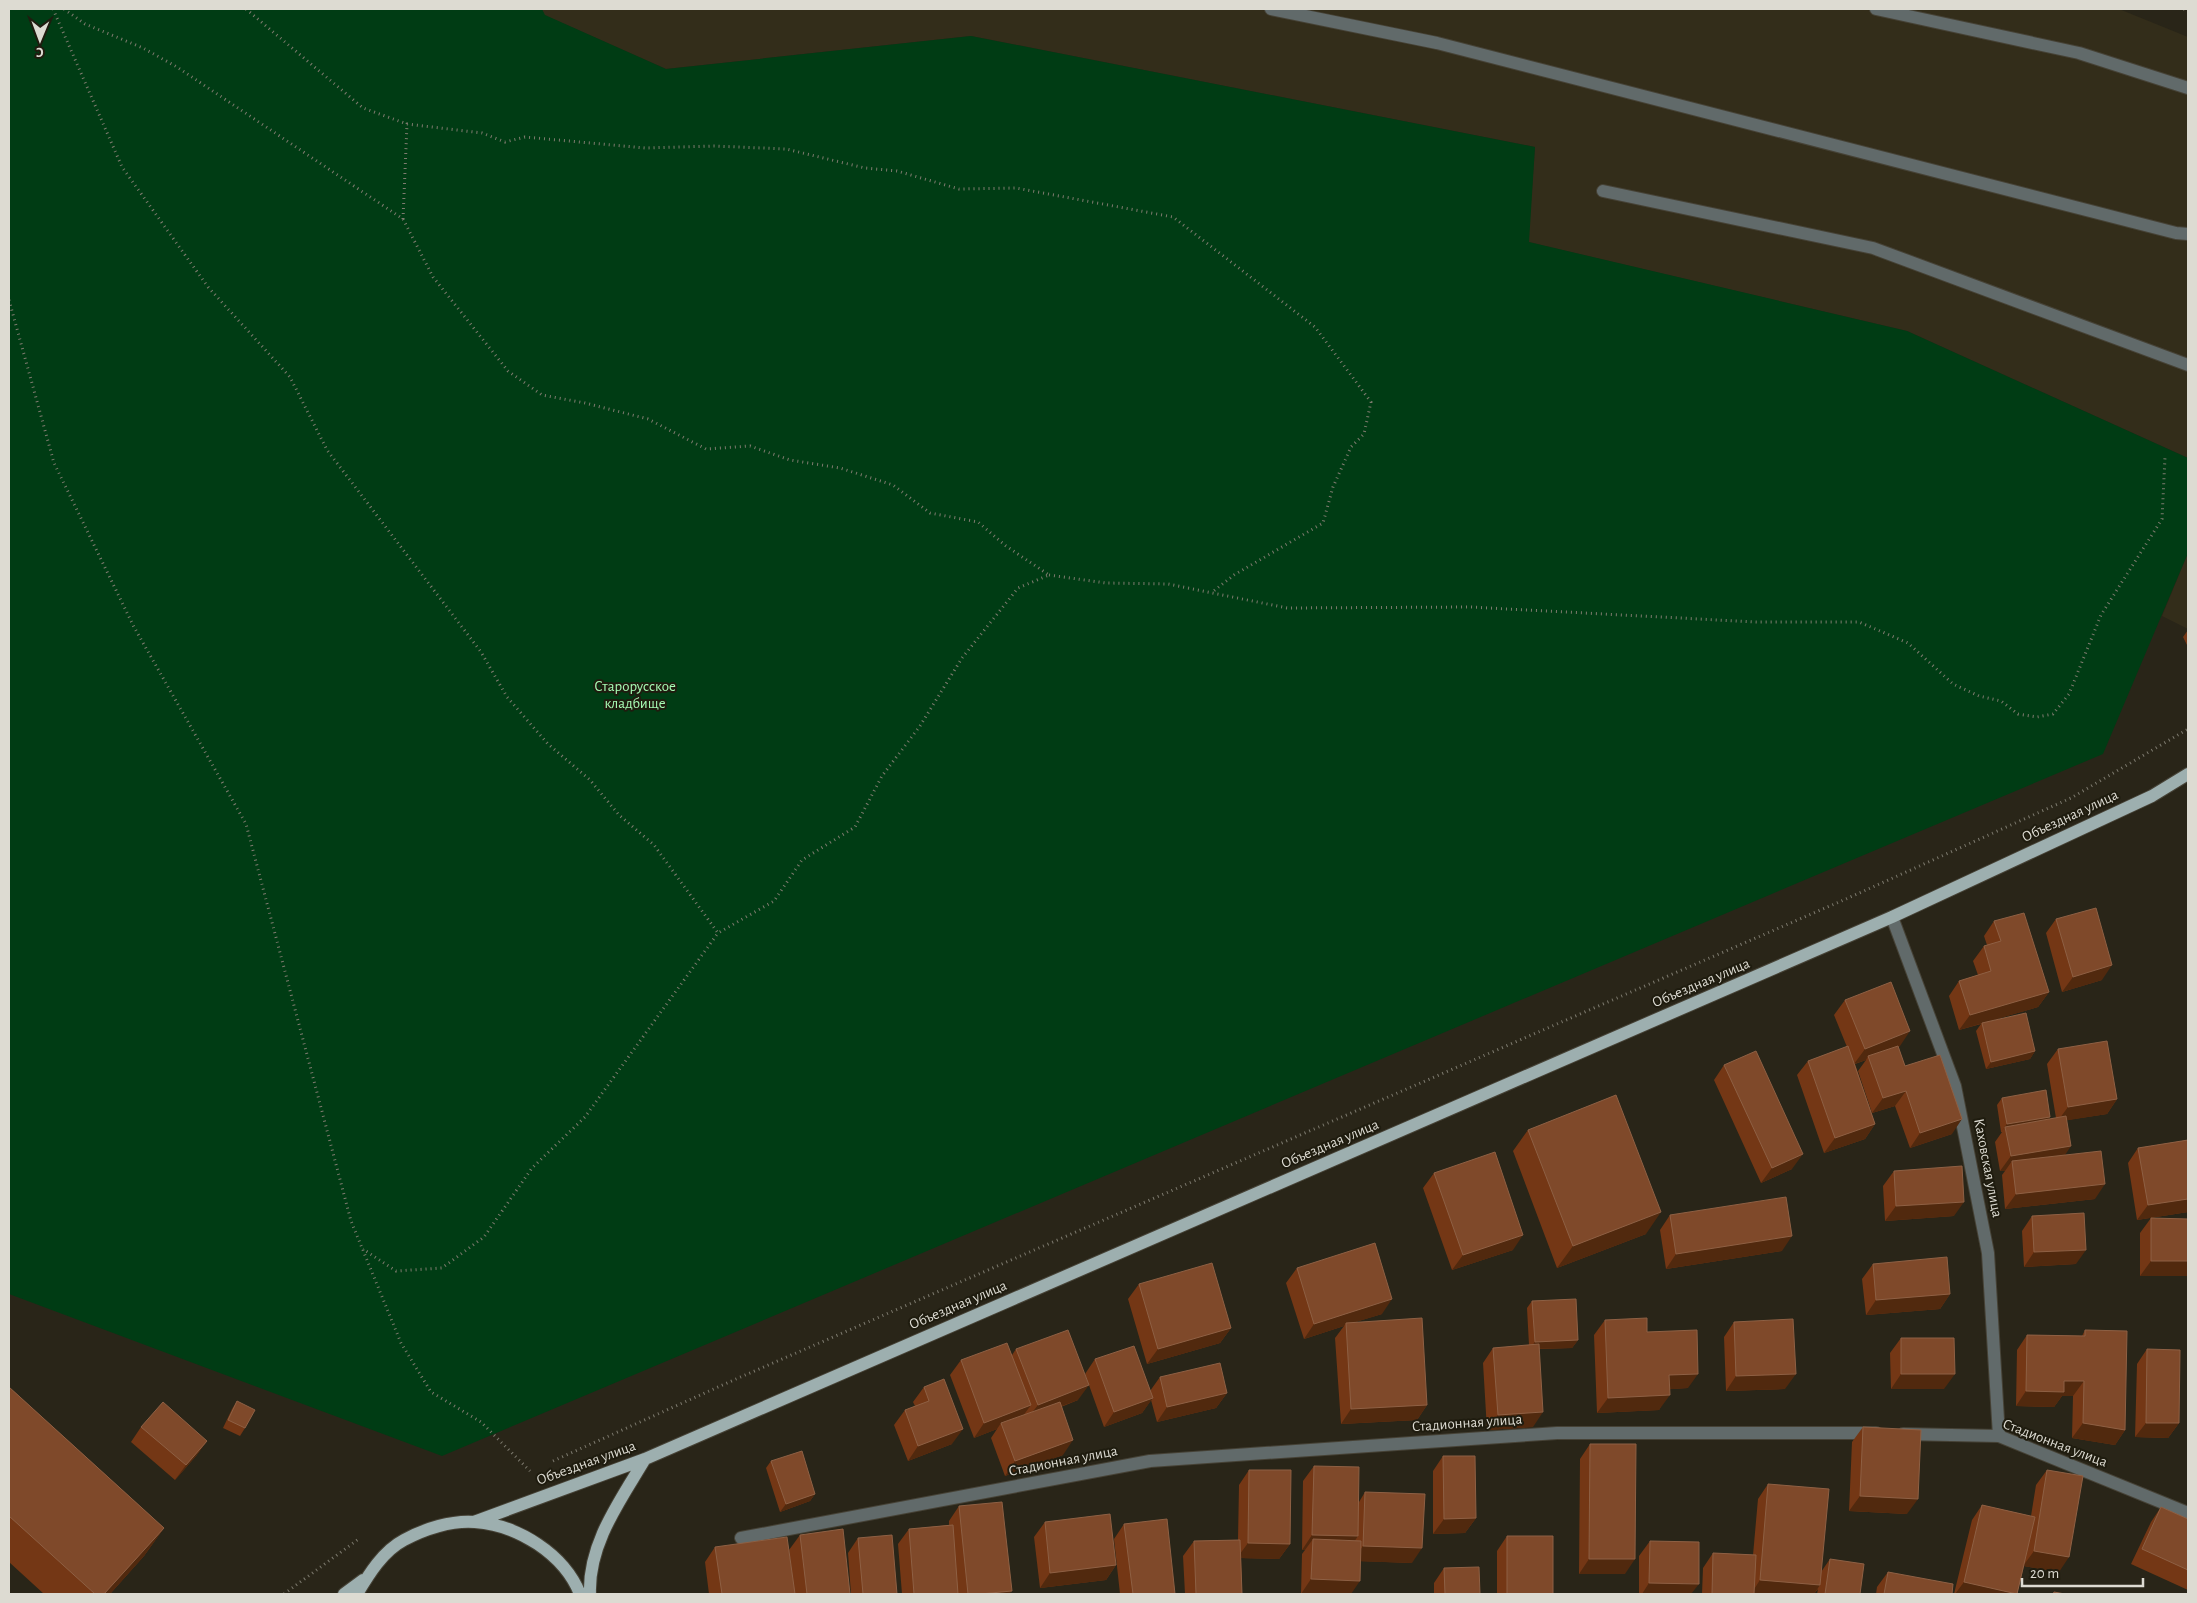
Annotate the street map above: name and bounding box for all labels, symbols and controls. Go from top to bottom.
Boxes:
north arrow [15,15,65,65]
text: С [36,45,44,59]
park label: Старорусское кладбище [594,679,676,711]
street label: Объездная улица [2019,787,2121,845]
street label: Объездная улица [1650,956,1752,1010]
street label: Объездная улица [1279,1117,1381,1171]
street label: Каховская улица [1971,1117,2005,1219]
street label: Объездная улица [907,1278,1009,1332]
street label: Стадионная улица [1411,1412,1523,1434]
street label: Стадионная улица [2001,1416,2109,1470]
street label: Объездная улица [534,1438,638,1488]
street label: Стадионная улица [1007,1443,1119,1479]
scale bar [2022,1556,2143,1588]
text: 20 m [2030,1566,2059,1581]

